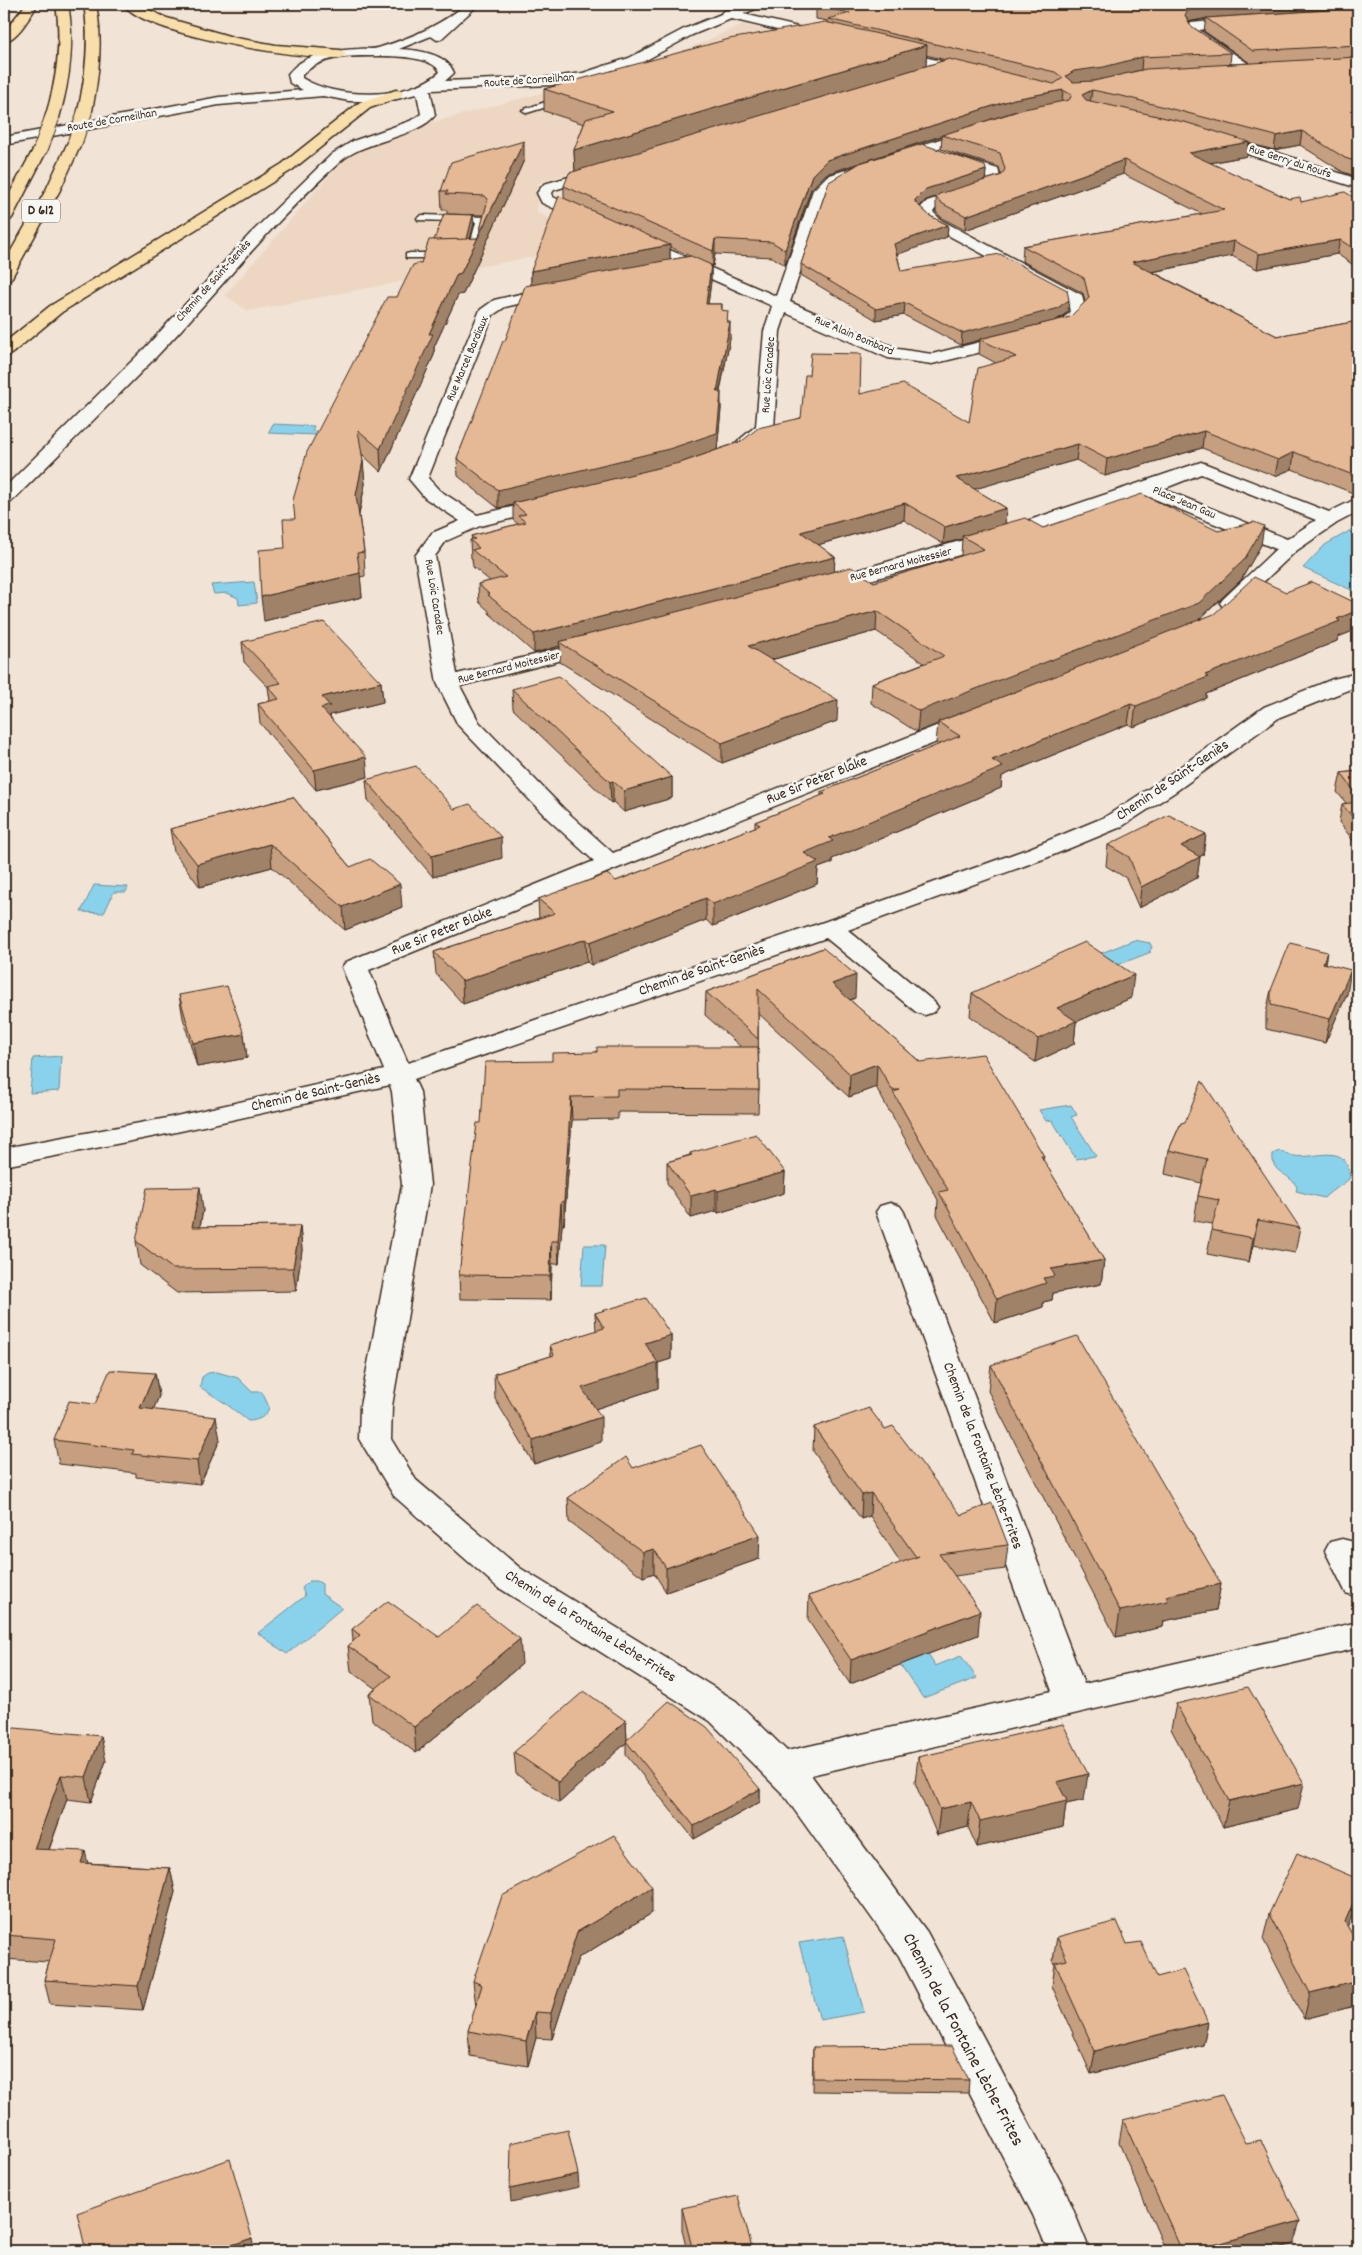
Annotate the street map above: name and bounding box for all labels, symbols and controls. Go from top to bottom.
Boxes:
street label: Route de Corneilhan [483,69,575,93]
street label: Route de Corneilhan [66,105,159,137]
street label: Rue Gerry du Roufs [1246,141,1334,183]
road number: D 612 [22,200,60,222]
street label: Chemin de Saint-Geniès [172,236,256,326]
street label: Rue Alain Bombard [812,312,896,360]
street label: Rue Marcel Bardiaux [442,313,494,404]
street label: Rue Loïc Caradec [758,336,780,414]
street label: Place Jean Gau [1150,482,1218,524]
street label: Rue Bernard Moitessier [848,543,954,587]
street label: Rue Loïc Caradec [420,558,448,636]
street label: Rue Bernard Moitessier [456,647,562,689]
street label: Chemin de Saint-Geniès [1112,735,1234,827]
street label: Rue Sir Peter Blake [763,751,871,811]
street label: Rue Sir Peter Blake [388,902,496,962]
street label: Chemin de Saint-Geniès [636,939,768,1003]
street label: Chemin de Saint-Geniès [249,1067,383,1119]
street label: Chemin de la Fontaine Lèche-Frites [936,1359,1028,1553]
street label: Chemin de la Fontaine Lèche-Frites [500,1565,680,1689]
street label: Chemin de la Fontaine Lèche-Frites [895,1929,1029,2151]

